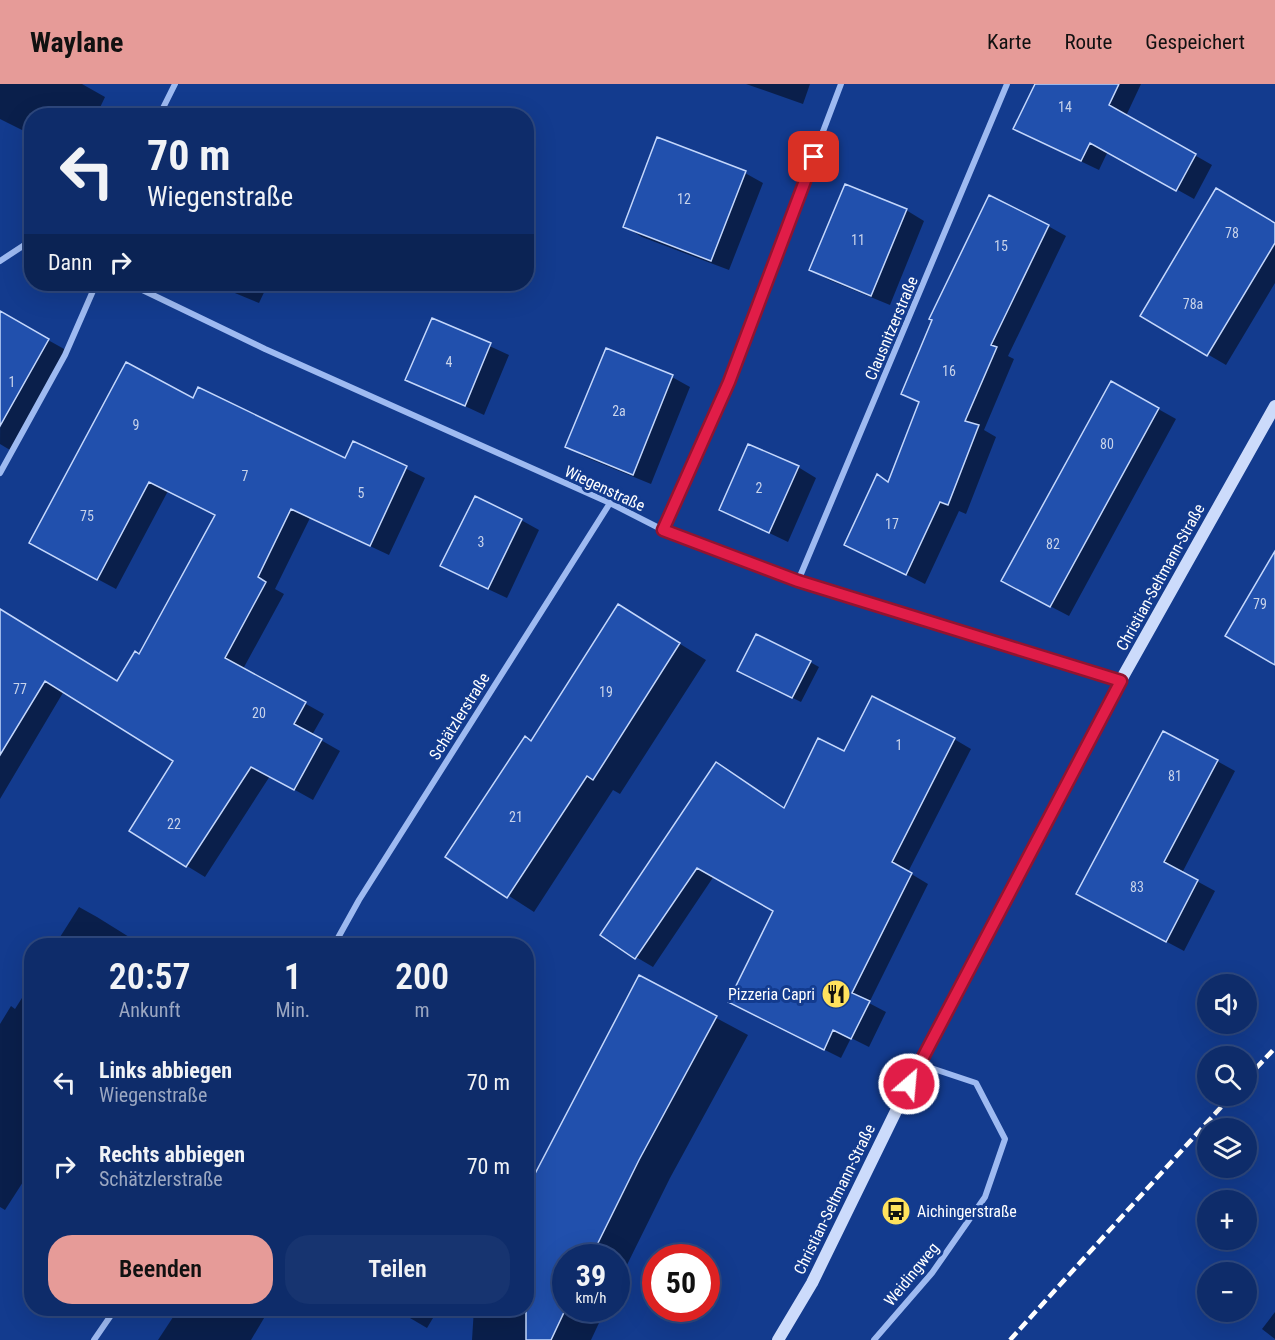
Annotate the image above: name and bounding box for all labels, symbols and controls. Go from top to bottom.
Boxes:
text: Waylane [30,26,123,59]
text: Karte [987,30,1031,54]
text: Route [1064,30,1112,54]
text: Gespeichert [1145,30,1245,54]
house number: 14 [1058,99,1072,115]
text: 70 m [147,131,230,180]
pin [788,131,839,182]
icon: left [48,132,126,210]
icon: arrive [797,140,830,173]
text: Wiegenstraße [147,181,293,213]
house number: 12 [677,191,691,207]
house number: 78 [1225,225,1239,241]
house number: 11 [851,232,865,248]
house number: 15 [994,238,1008,254]
icon: right [104,246,137,279]
text: Dann [48,250,92,275]
street label: Clausnitzerstraße [861,273,922,383]
house number: 78a [1183,296,1203,312]
house number: 4 [446,354,453,370]
house number: 16 [942,363,956,379]
house number: 1 [9,374,15,390]
house number: 2a [612,403,626,419]
house number: 9 [133,417,139,433]
house number: 80 [1100,436,1114,452]
street label: Wiegenstraße [562,462,648,515]
house number: 7 [242,468,249,484]
house number: 2 [756,480,763,496]
house number: 5 [358,485,365,501]
street label: Christian-Seltmann-Straße [1112,501,1209,654]
house number: 75 [80,508,94,524]
house number: 17 [885,516,899,532]
house number: 3 [478,534,484,550]
house number: 82 [1046,536,1060,552]
house number: 79 [1253,596,1267,612]
street label: Schätzlerstraße [425,669,494,763]
house number: 77 [13,681,27,697]
house number: 19 [599,684,613,700]
house number: 20 [252,705,266,721]
house number: 1 [896,737,902,753]
house number: 81 [1168,768,1182,784]
house number: 21 [509,809,523,825]
house number: 22 [167,816,181,832]
house number: 83 [1130,879,1144,895]
text: 20:57 [109,956,191,998]
text: 1 [284,956,302,998]
text: 200 [395,956,449,998]
map controls [1197,974,1257,1322]
button: sound [1197,974,1257,1034]
restaurant icon: Pizzeria Capri [820,978,852,1010]
place label: Pizzeria Capri [728,985,815,1004]
text: Ankunft [119,998,181,1022]
text: Min. [275,998,310,1022]
text: m [415,998,430,1022]
button: search [1197,1046,1257,1106]
position arrow [877,1052,941,1116]
text: Links abbiegen [99,1058,232,1083]
icon: left [48,1066,81,1099]
text: 70 m [467,1070,510,1095]
text: Wiegenstraße [99,1083,207,1107]
button: layers [1197,1118,1257,1178]
street label: Christian-Seltmann-Straße [790,1121,879,1277]
text: Rechts abbiegen [99,1142,245,1167]
icon: right [48,1150,81,1183]
text: 70 m [467,1154,510,1179]
text: Schätzlerstraße [99,1167,223,1191]
button: + [1197,1190,1257,1250]
bus stop icon: Aichingerstraße [880,1195,912,1227]
place label: Aichingerstraße [917,1202,1017,1221]
button: Beenden [48,1235,273,1304]
button: Teilen [285,1235,510,1304]
street label: Weidingweg [880,1239,943,1310]
speed limit sign: 50 [642,1244,720,1322]
text: 39 [576,1258,606,1293]
button: − [1197,1262,1257,1322]
text: km/h [576,1289,606,1307]

